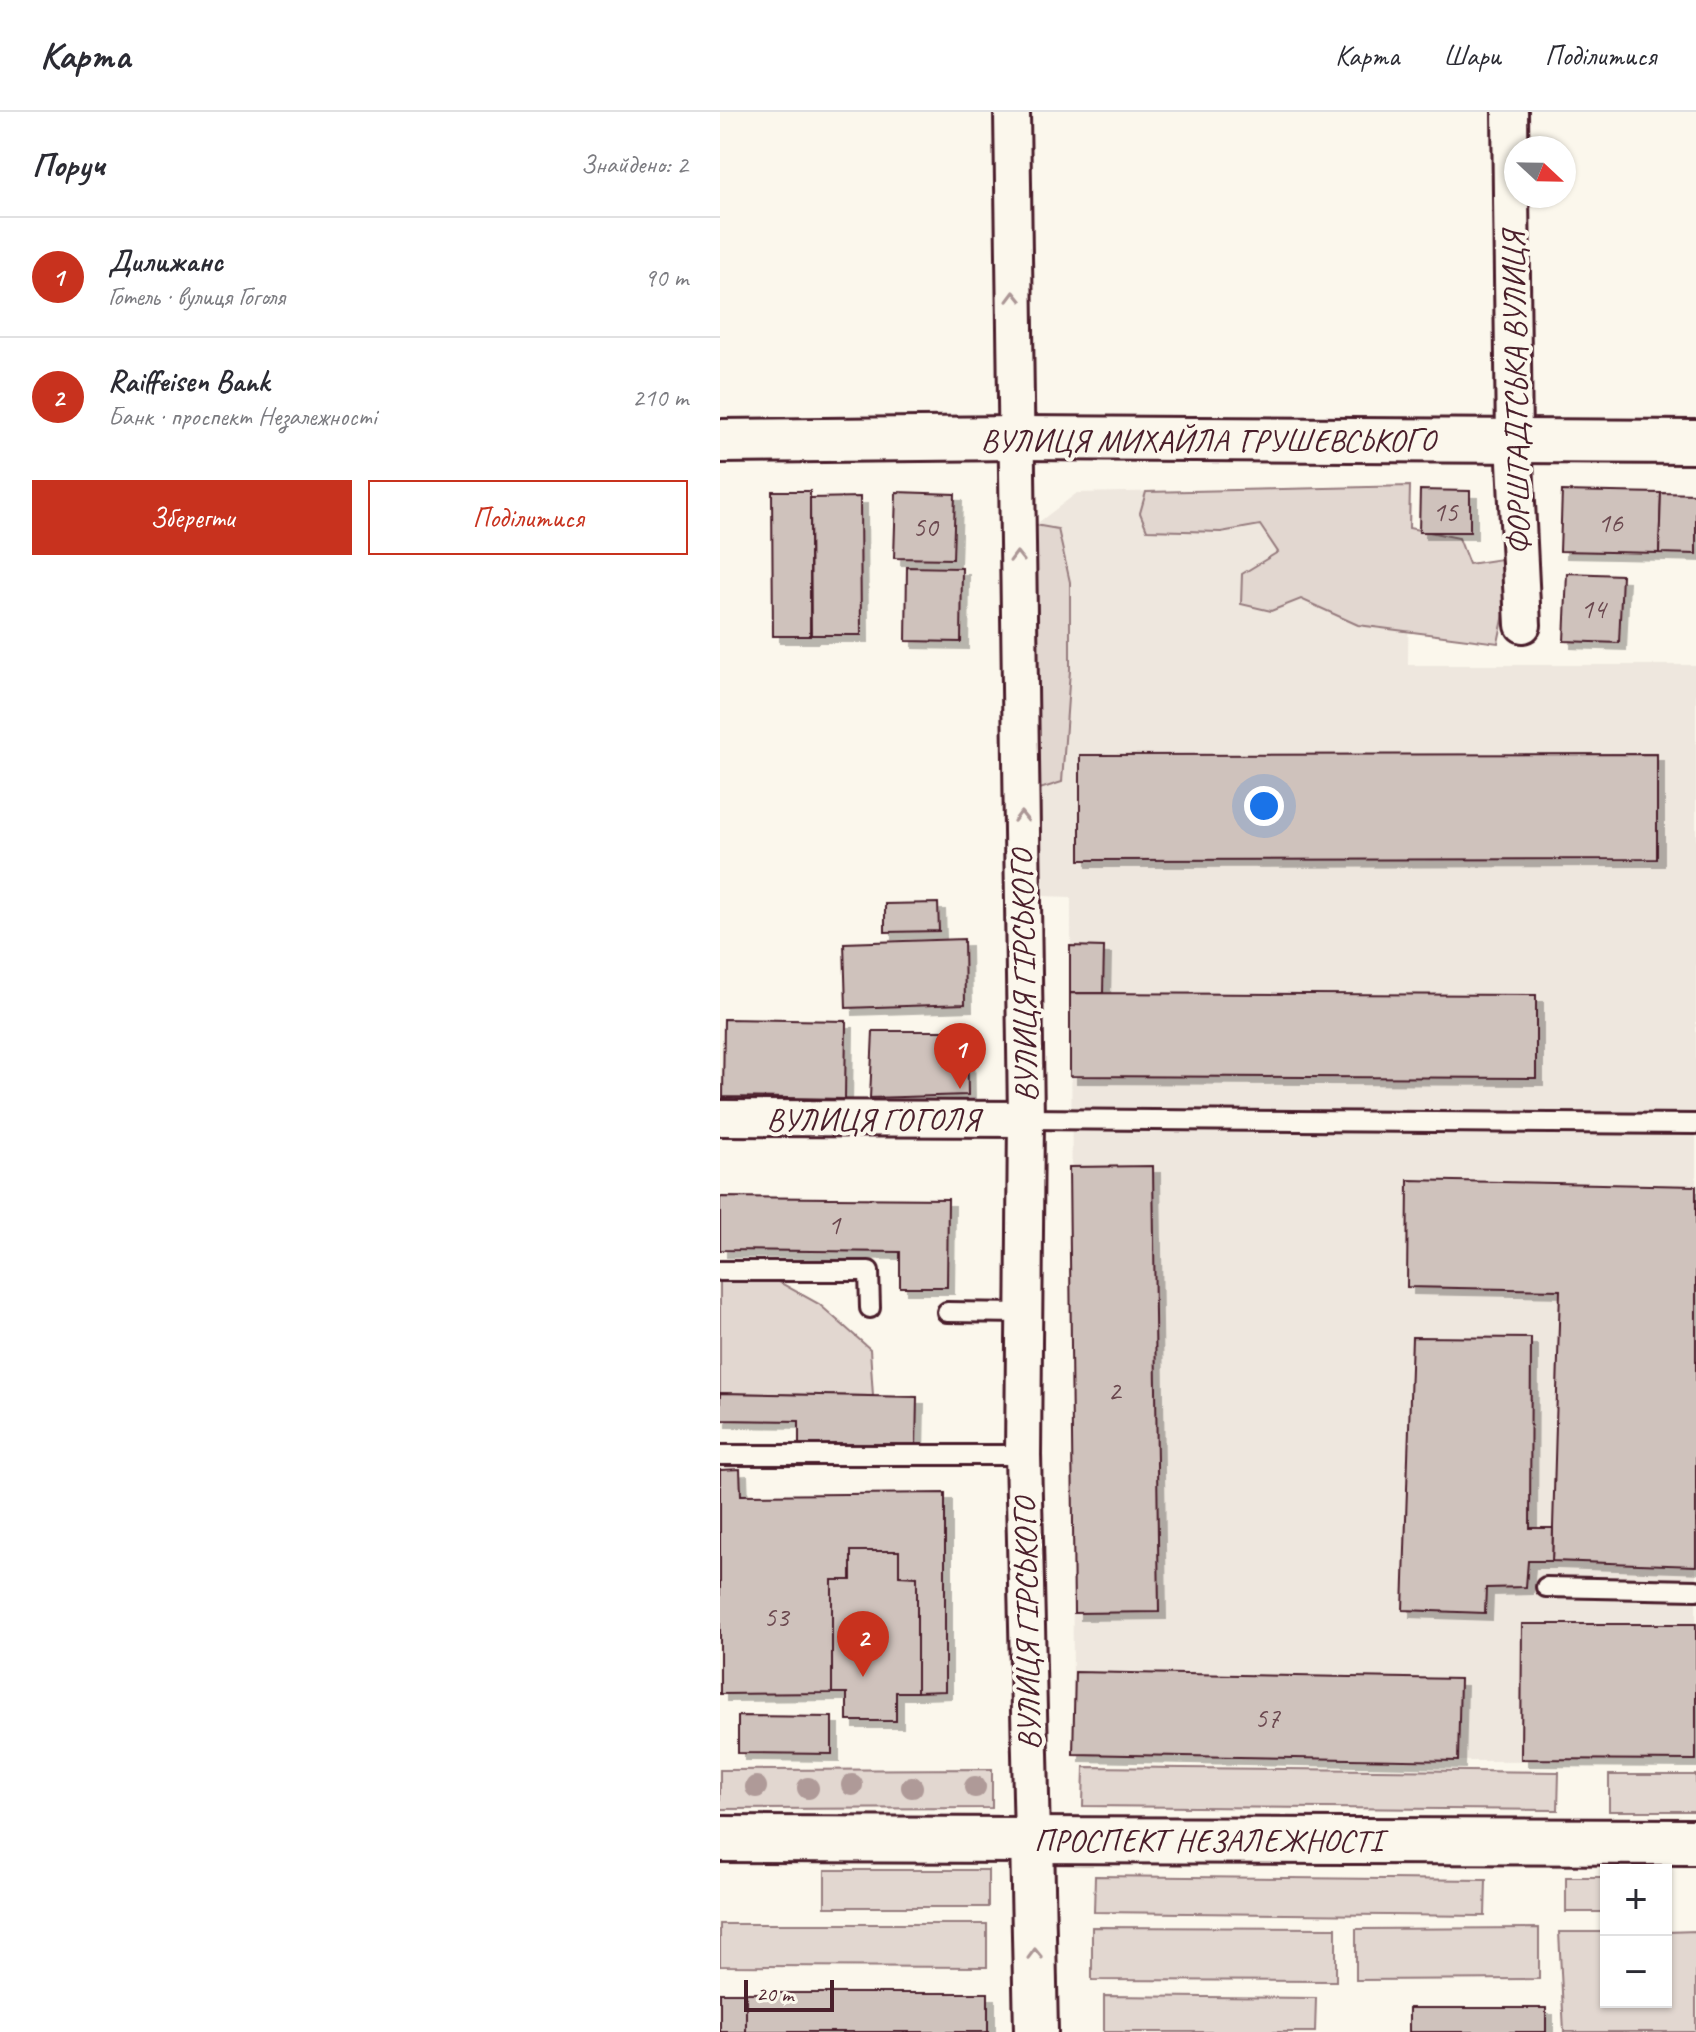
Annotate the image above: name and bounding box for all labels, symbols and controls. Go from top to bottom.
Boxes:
text: Карта [40,32,130,79]
text: Карта [1335,38,1399,73]
text: Шари [1443,38,1501,73]
text: Поділитися [1545,38,1656,73]
north arrow [1504,136,1576,208]
text: Поруч [32,143,105,186]
text: Знайдено: 2 [581,148,688,181]
street label: ФОРШТАДТСЬКА ВУЛИЦЯ [1493,226,1539,555]
text: Дилижанс [108,242,223,280]
text: 1 [52,261,64,294]
text: 90 m [644,261,688,294]
text: Готель · вулиця Гоголя [108,280,285,313]
one-way arrow [1006,290,1023,303]
text: Raiffeisen Bank [108,362,269,400]
text: 2 [52,381,64,414]
text: 210 m [632,381,688,414]
text: Банк · проспект Незалежності [108,400,377,433]
street label: ВУЛИЦЯ МИХАЙЛА ГРУШЕВСЬКОГО [981,420,1438,461]
button: Зберегти [32,480,352,555]
button: Поділитися [368,480,688,555]
house number: 15 [1432,494,1459,529]
house number: 16 [1597,505,1624,540]
house number: 50 [912,509,940,544]
one-way arrow [1008,550,1026,563]
house number: 14 [1580,591,1608,626]
your location [1244,786,1284,826]
one-way arrow [1012,810,1030,823]
street label: ВУЛИЦЯ ГІРСЬКОГО [1001,847,1047,1102]
pin: 1 [934,1023,986,1089]
street label: ВУЛИЦЯ ГОГОЛЯ [767,1099,984,1140]
house number: 1 [828,1207,842,1242]
house number: 2 [1108,1373,1123,1408]
street label: ВУЛИЦЯ ГІРСЬКОГО [1004,1495,1050,1750]
house number: 53 [763,1599,791,1634]
pin: 2 [837,1611,889,1677]
house number: 57 [1254,1700,1281,1735]
street label: ПРОСПЕКТ НЕЗАЛЕЖНОСТІ [1034,1820,1389,1861]
map controls [1600,1864,1672,2008]
button: + [1600,1864,1672,1936]
button: − [1600,1936,1672,2008]
one-way arrow [1026,1947,1044,1960]
scale bar [744,1976,834,2012]
text: 20 m [756,1980,793,2008]

